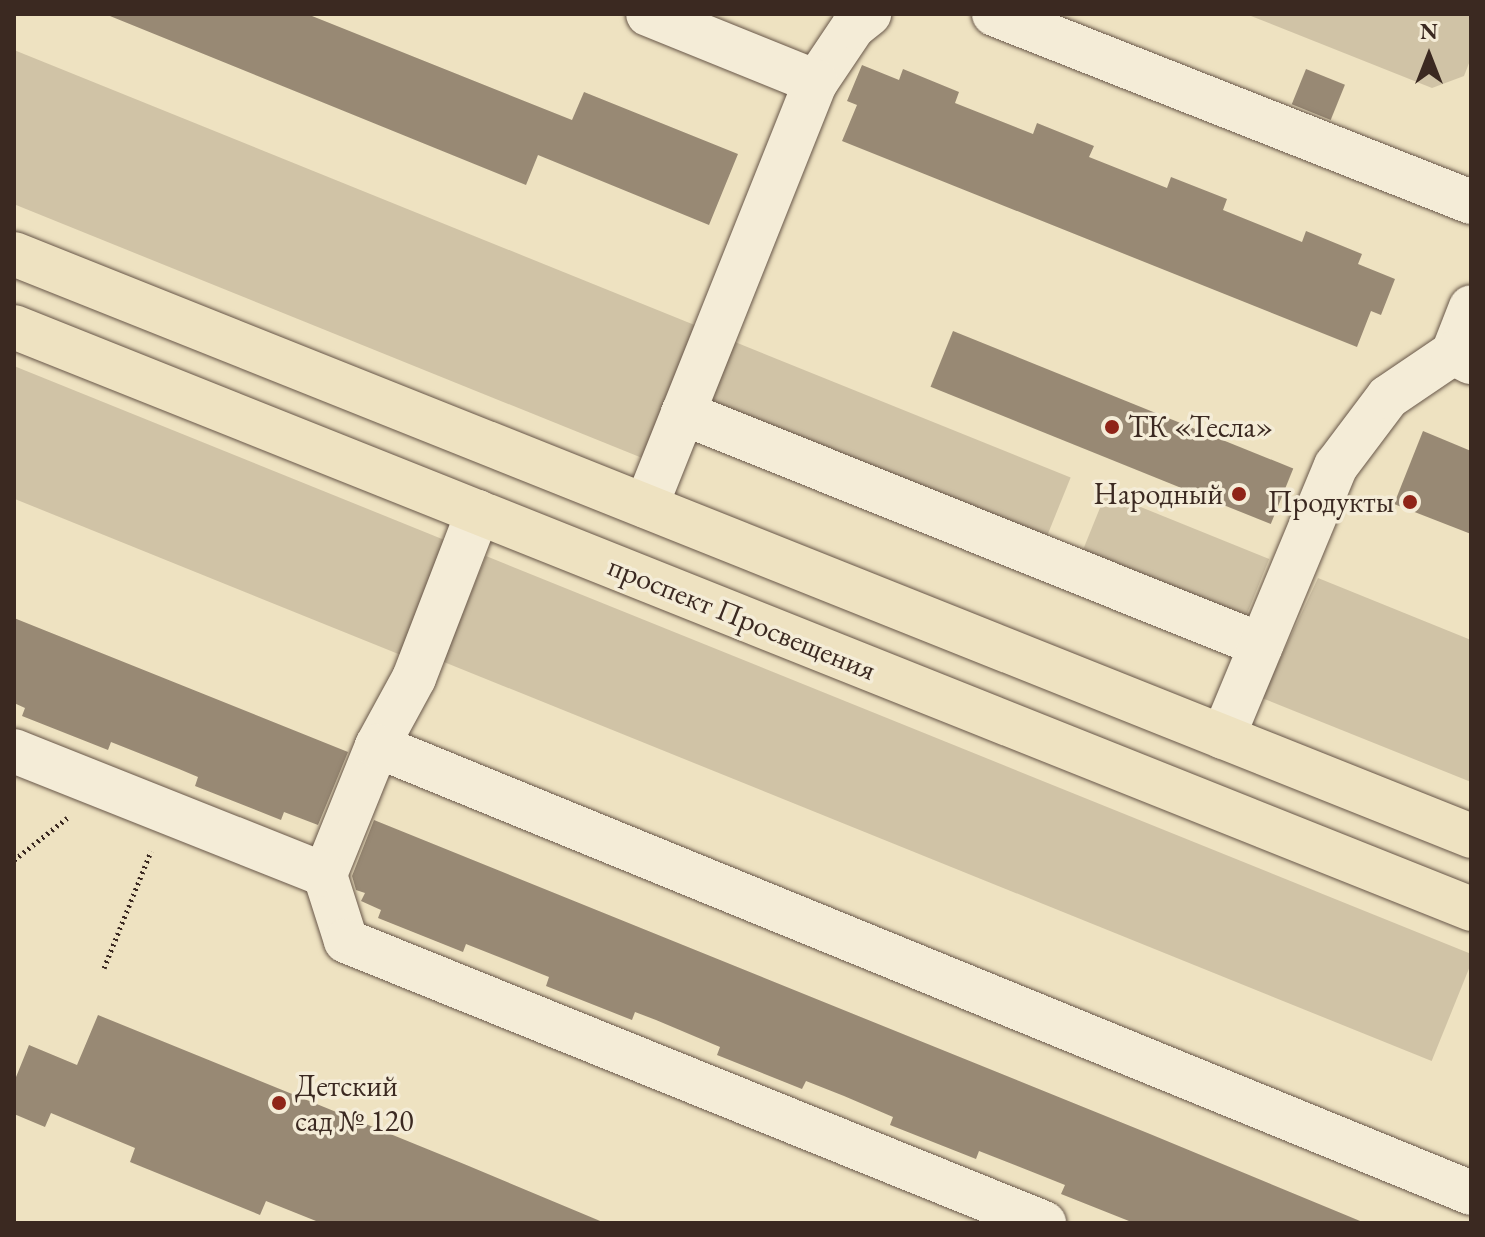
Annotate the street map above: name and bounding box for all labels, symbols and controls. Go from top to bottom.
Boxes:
north arrow [1389,16,1469,96]
text: N [1420,17,1438,46]
place label: ТК «Тесла» [1128,409,1273,445]
marker: ТК «Тесла» [1103,418,1121,436]
place label: Народный [1094,476,1223,512]
place label: Продукты [1268,484,1394,520]
marker: Народный [1230,485,1248,503]
marker: Продукты [1401,493,1419,511]
street label: проспект Просвещения [603,548,881,688]
place label: Детский сад № 120 [295,1068,414,1138]
marker: Детский сад № 120 [270,1094,288,1112]

